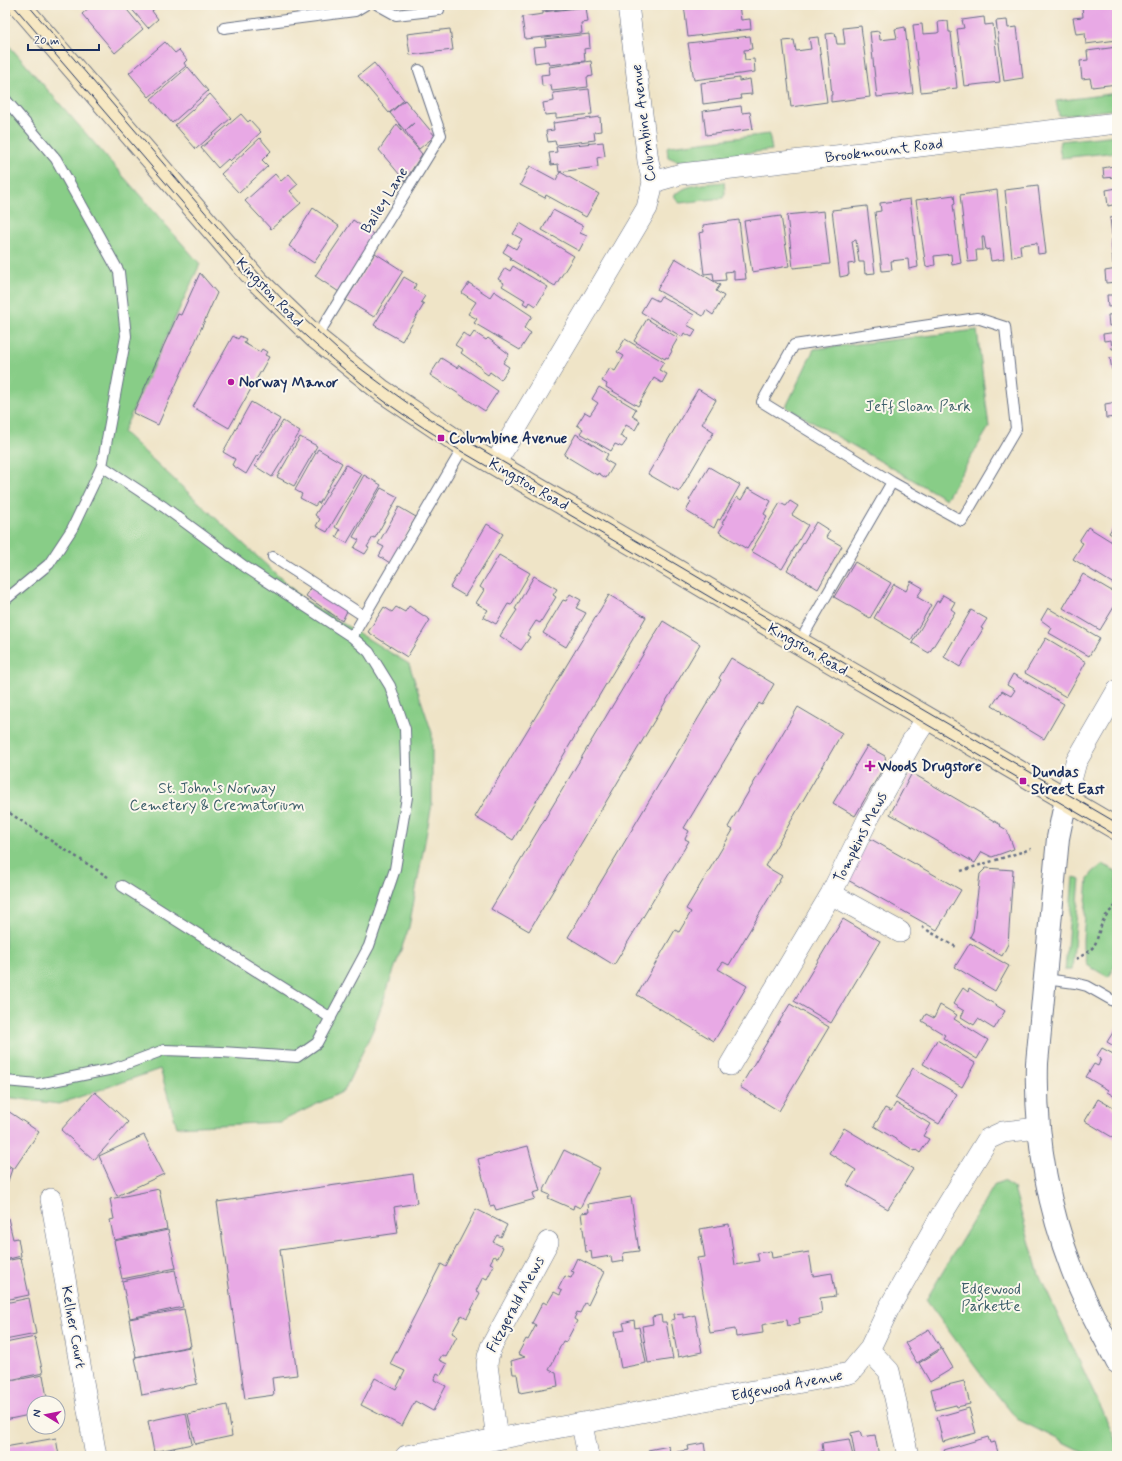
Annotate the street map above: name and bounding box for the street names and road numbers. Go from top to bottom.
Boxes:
street label: Columbine Avenue [627,63,661,183]
street label: Brookmount Road [824,134,944,168]
street label: Bailey Lane [357,163,413,237]
street label: Kingston Road [230,254,307,332]
street label: Kingston Road [484,454,572,517]
street label: Kingston Road [763,619,851,682]
street label: Tompkins Mews [829,788,892,886]
street label: Fitzgerald Mews [482,1253,550,1356]
street label: Kellner Court [56,1284,90,1370]
street label: Edgewood Avenue [730,1365,845,1408]

